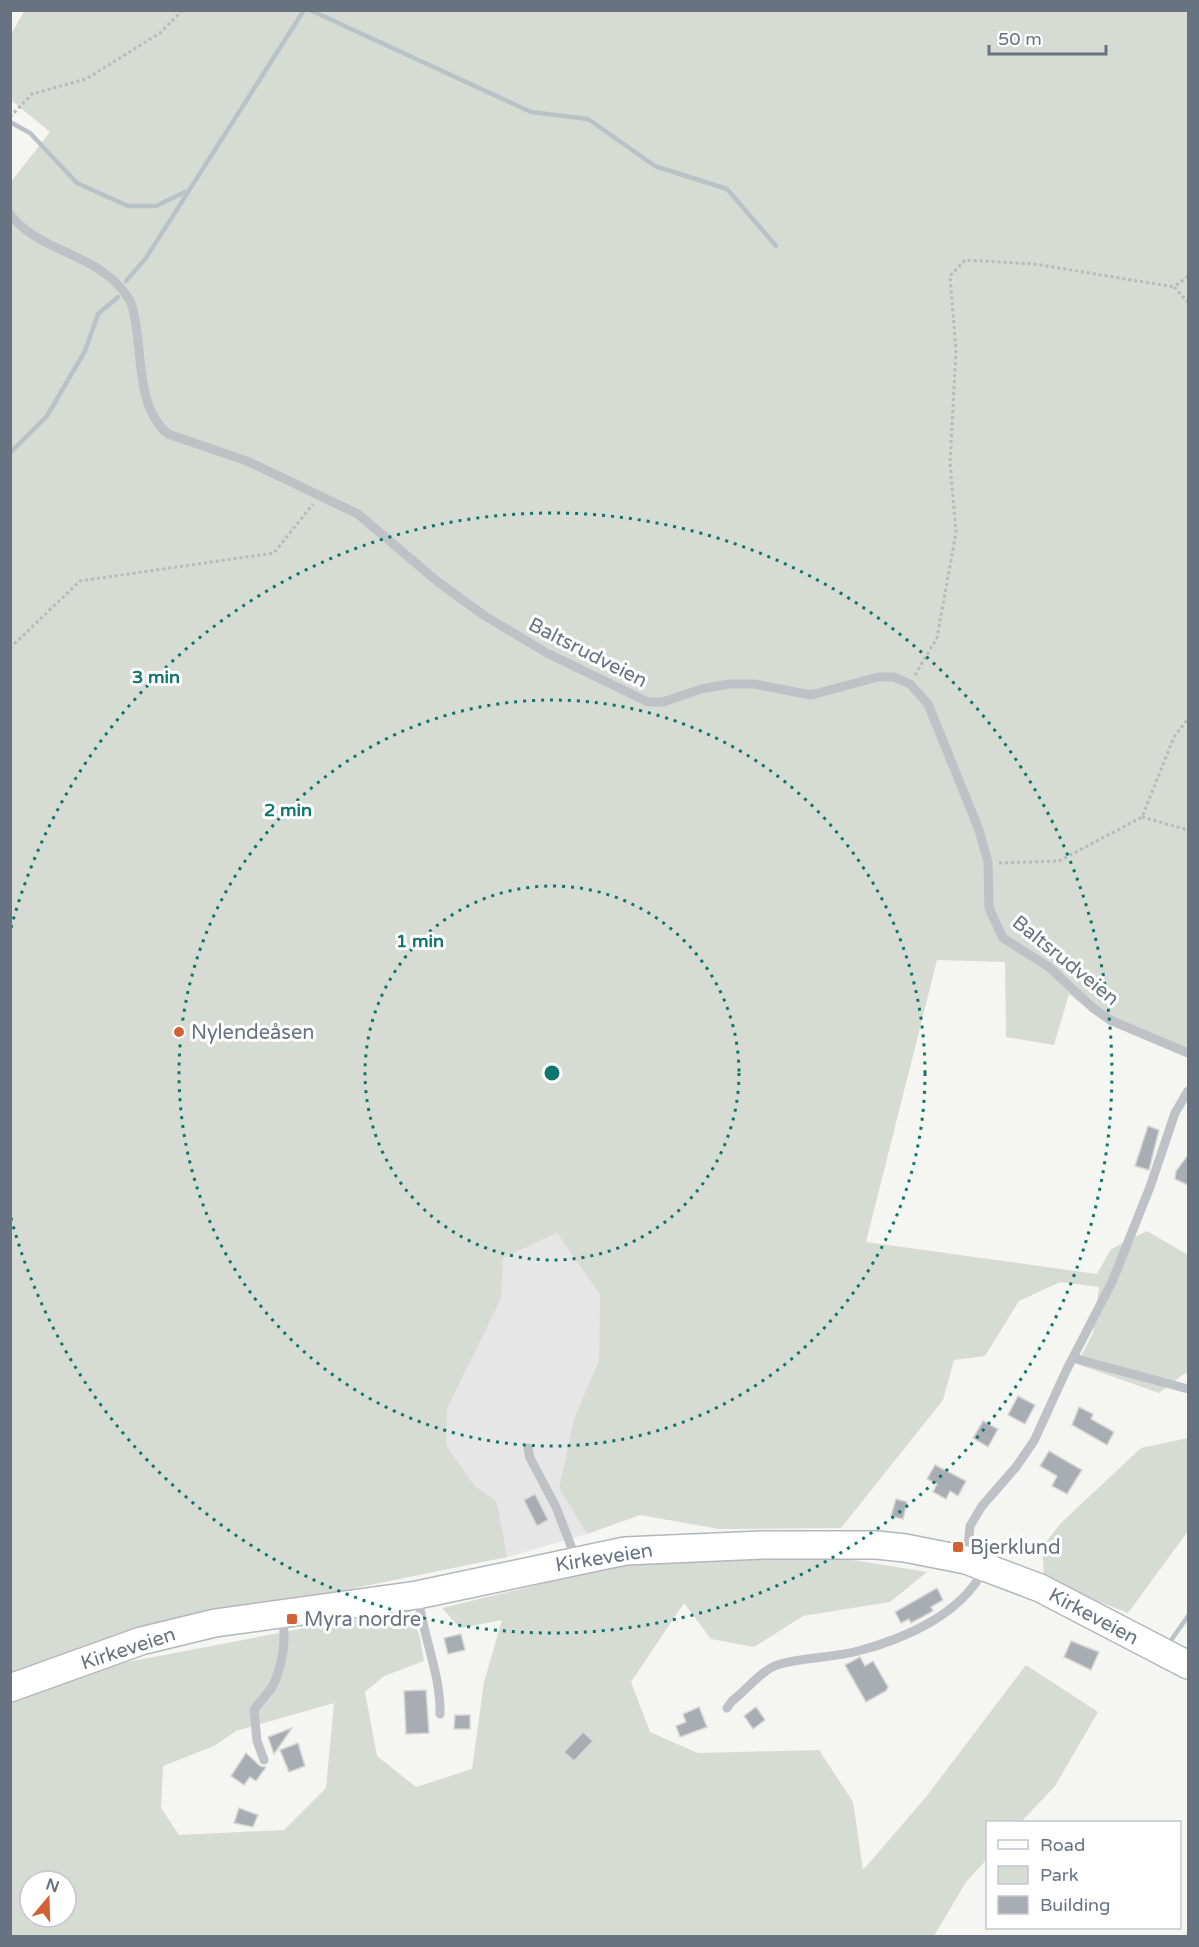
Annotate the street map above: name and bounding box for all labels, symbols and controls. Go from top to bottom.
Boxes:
scale bar [989,18,1106,56]
text: 50 m [998,28,1042,50]
street label: Baltsrudveien [524,613,651,693]
text: 3 min [132,666,180,688]
text: 2 min [264,799,312,821]
street label: Baltsrudveien [1007,911,1123,1011]
text: 1 min [396,930,444,952]
place label: Nylendeåsen [191,1021,314,1045]
marker: Nylendeåsen [172,1025,186,1039]
centre of rings [542,1063,562,1083]
place label: Bjerklund [970,1536,1061,1560]
street label: Kirkeveien [554,1538,655,1578]
marker: Bjerklund [951,1540,965,1554]
street label: Kirkeveien [1045,1583,1143,1651]
place label: Myra nordre [304,1608,421,1632]
marker: Myra nordre [285,1612,299,1626]
street label: Kirkeveien [78,1622,179,1676]
legend [986,1821,1181,1929]
text: Road [1040,1834,1085,1856]
text: Park [1040,1864,1079,1886]
north arrow [18,1869,78,1929]
text: N [43,1874,62,1897]
text: Building [1040,1894,1110,1916]

